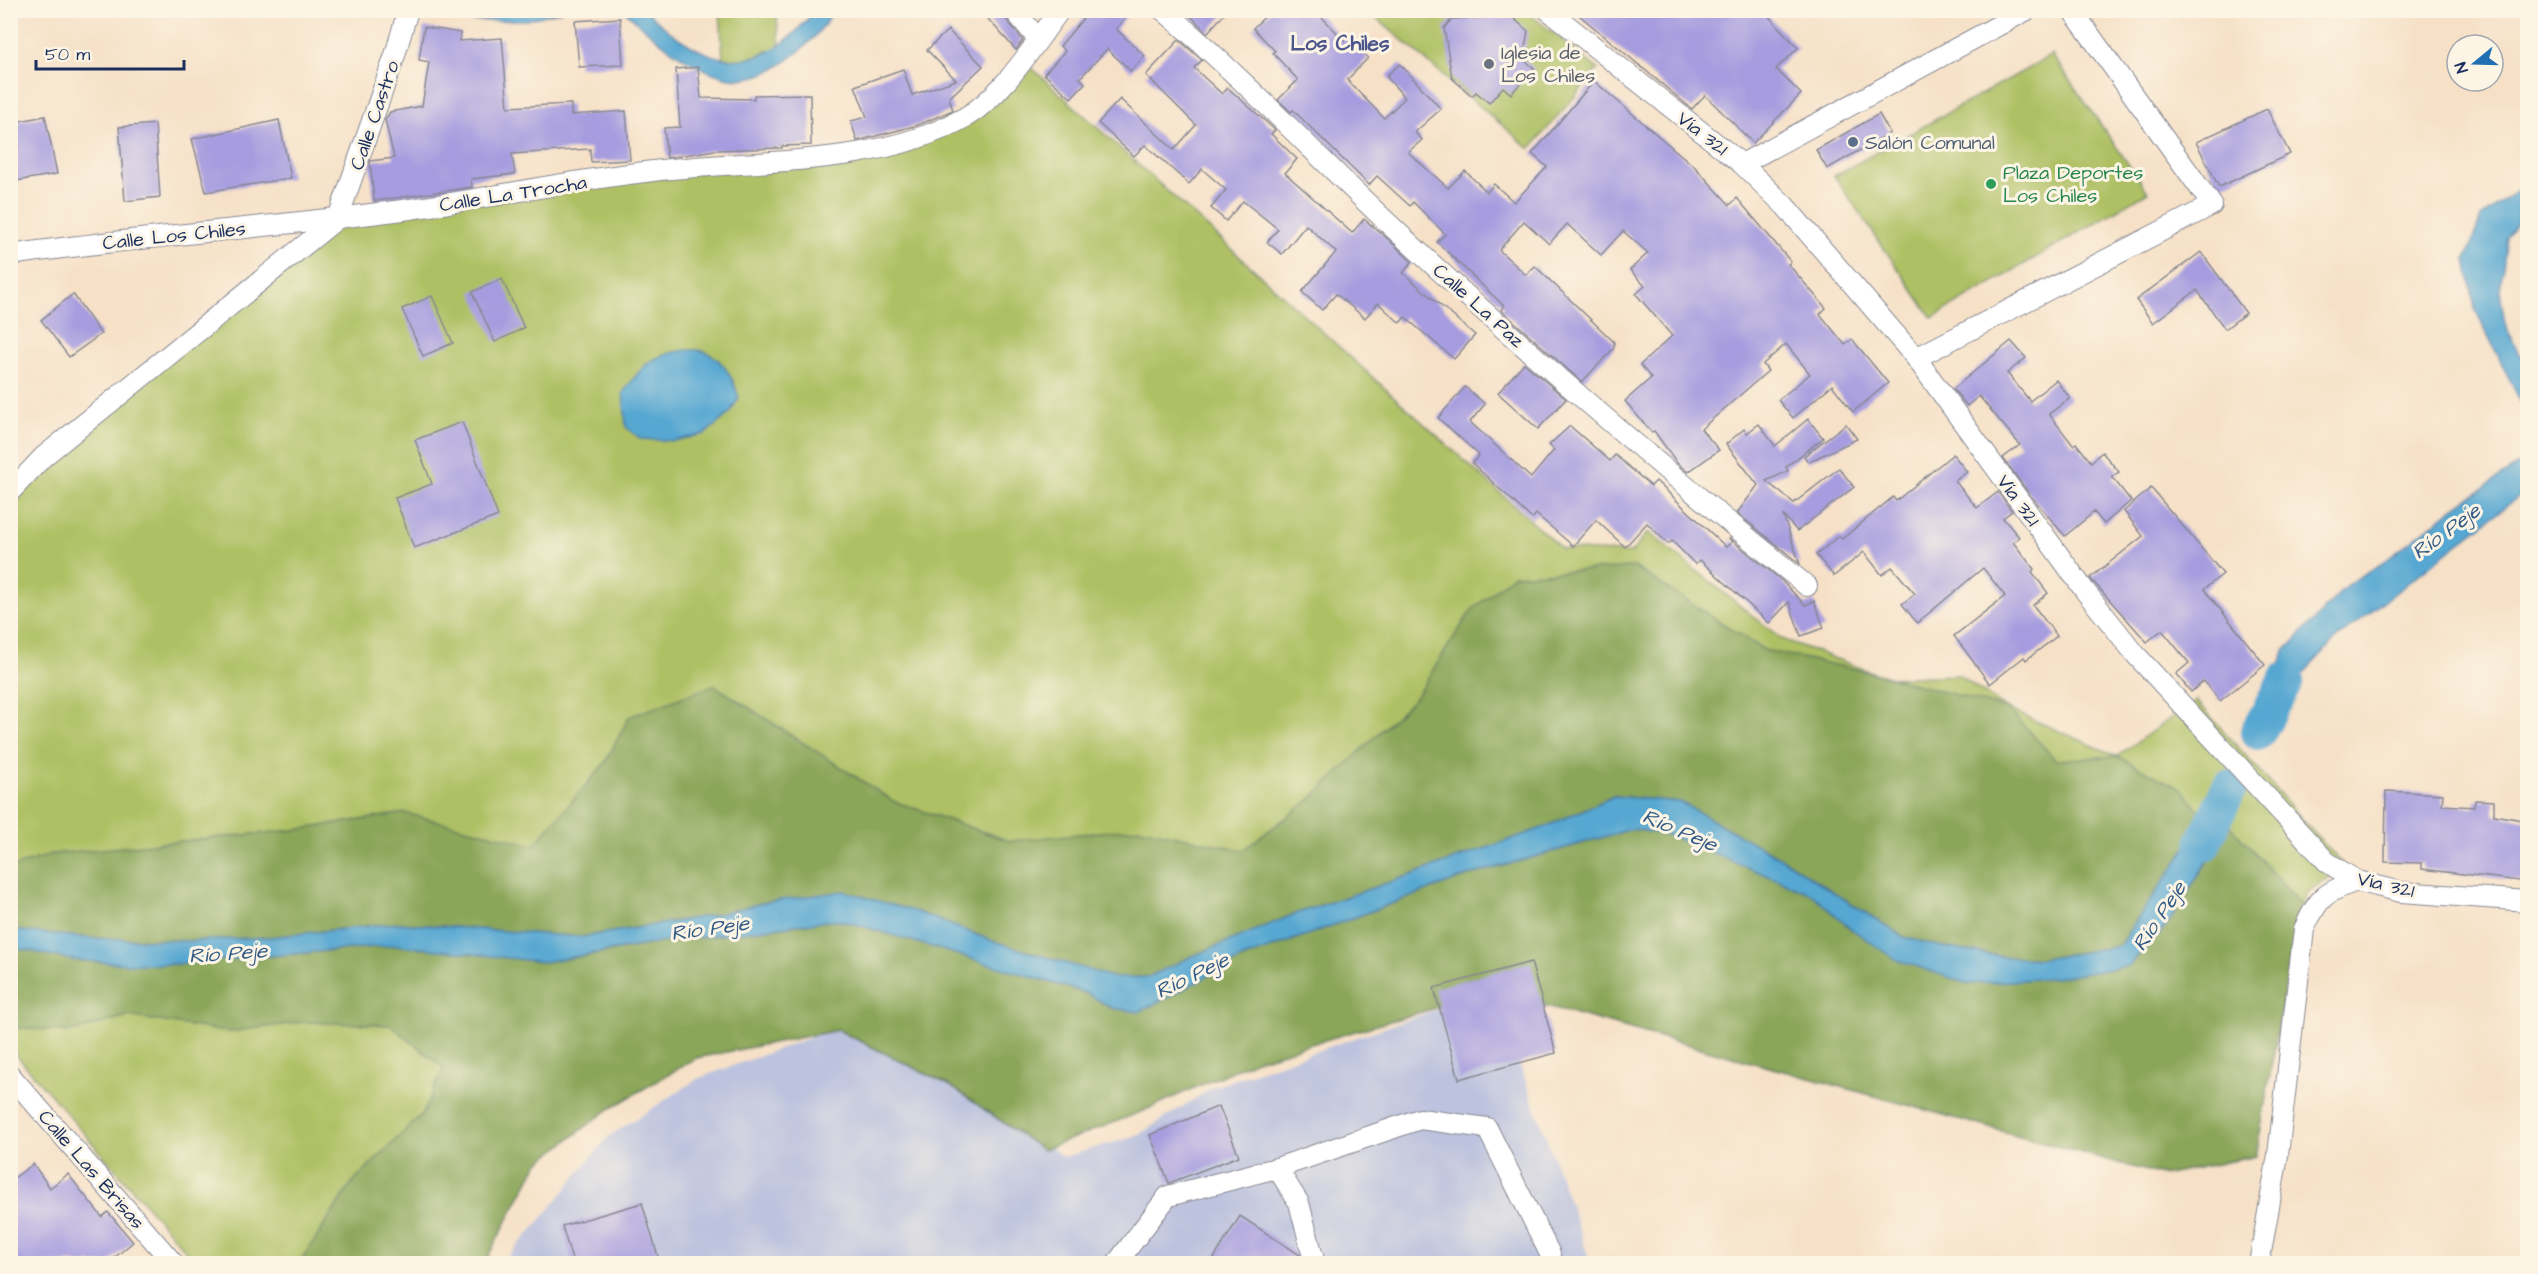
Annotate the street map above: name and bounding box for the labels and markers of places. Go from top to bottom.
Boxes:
place label: Iglesia de Los Chiles [1501,39,1595,90]
marker: Iglesia de Los Chiles [1482,57,1496,71]
place label: Salón Comunal [1865,129,1995,157]
marker: Salón Comunal [1846,135,1860,149]
place label: Plaza Deportes Los Chiles [2003,159,2143,210]
marker: Plaza Deportes Los Chiles [1984,177,1998,191]

